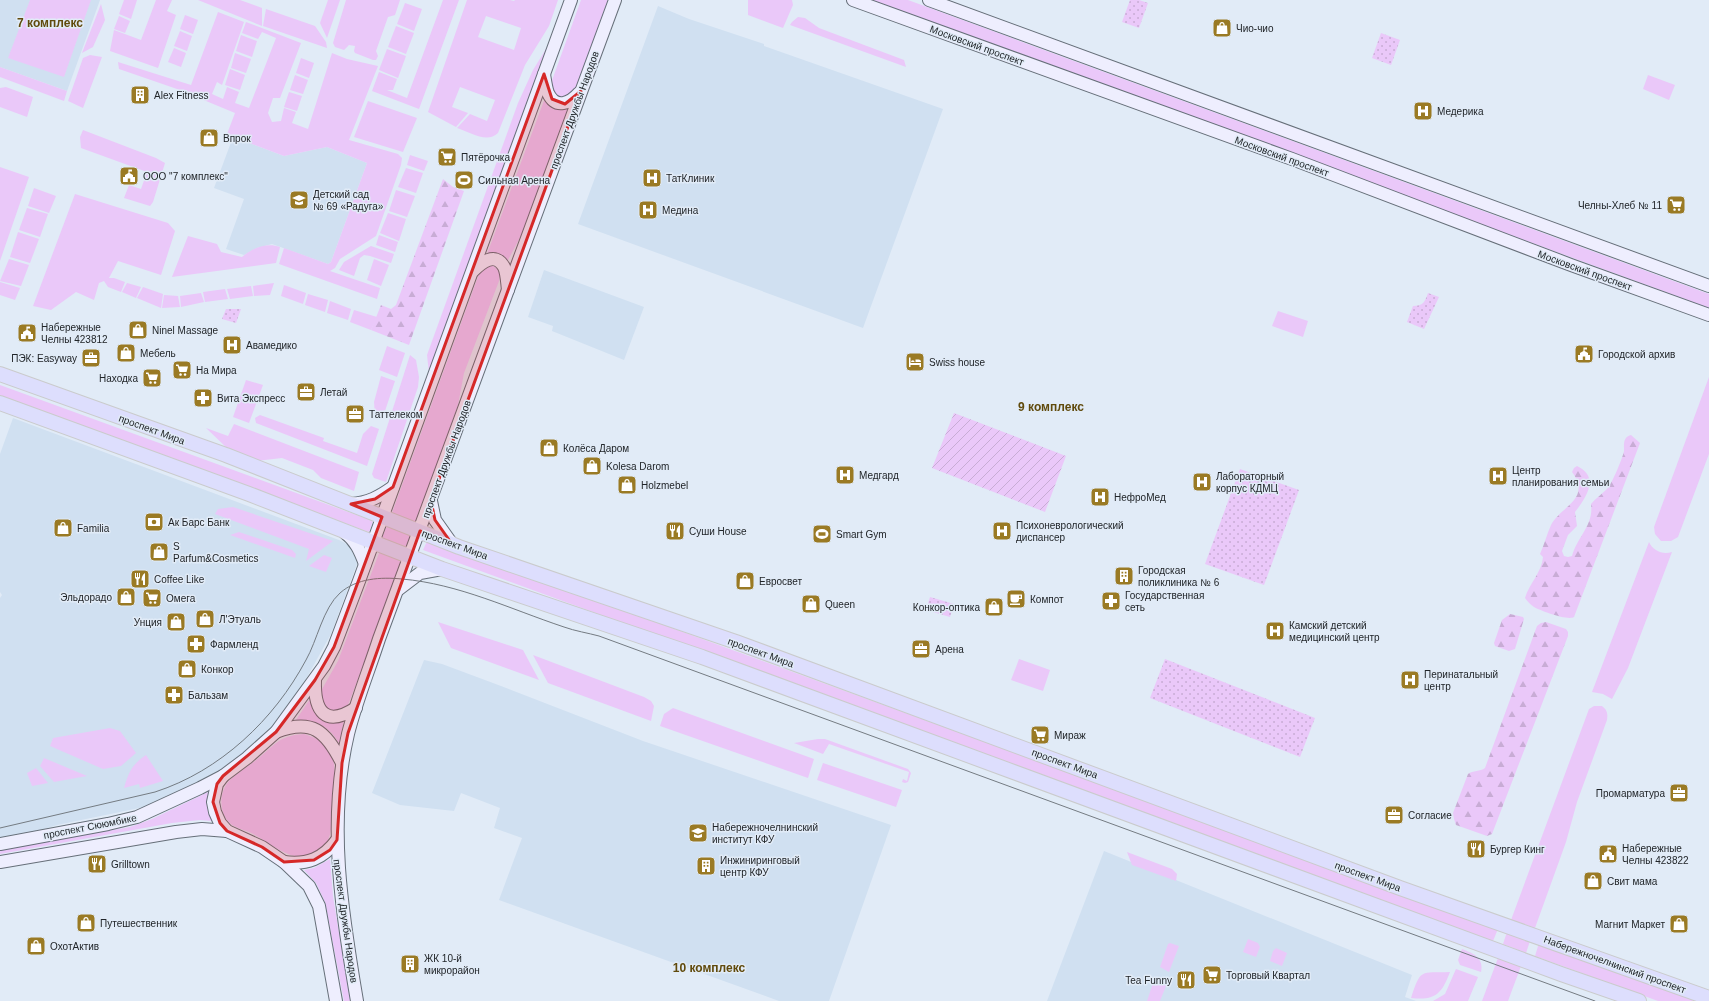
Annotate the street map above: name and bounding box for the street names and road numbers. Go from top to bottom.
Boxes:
street label: Московский проспект [928,23,1026,68]
street label: проспект Дружбы Народов [548,50,601,171]
street label: Московский проспект [1233,134,1331,179]
street label: Московский проспект [1536,248,1634,293]
street label: проспект Дружбы Народов [420,399,473,520]
street label: проспект Мира [117,412,187,447]
street label: проспект Мира [420,527,490,562]
street label: проспект Мира [726,635,796,670]
street label: проспект Мира [1030,746,1100,781]
street label: проспект Сююмбике [43,812,138,841]
street label: проспект Дружбы Народов [331,859,360,984]
street label: проспект Мира [1333,859,1403,894]
street label: Набережночелнинский проспект [1542,934,1688,995]

